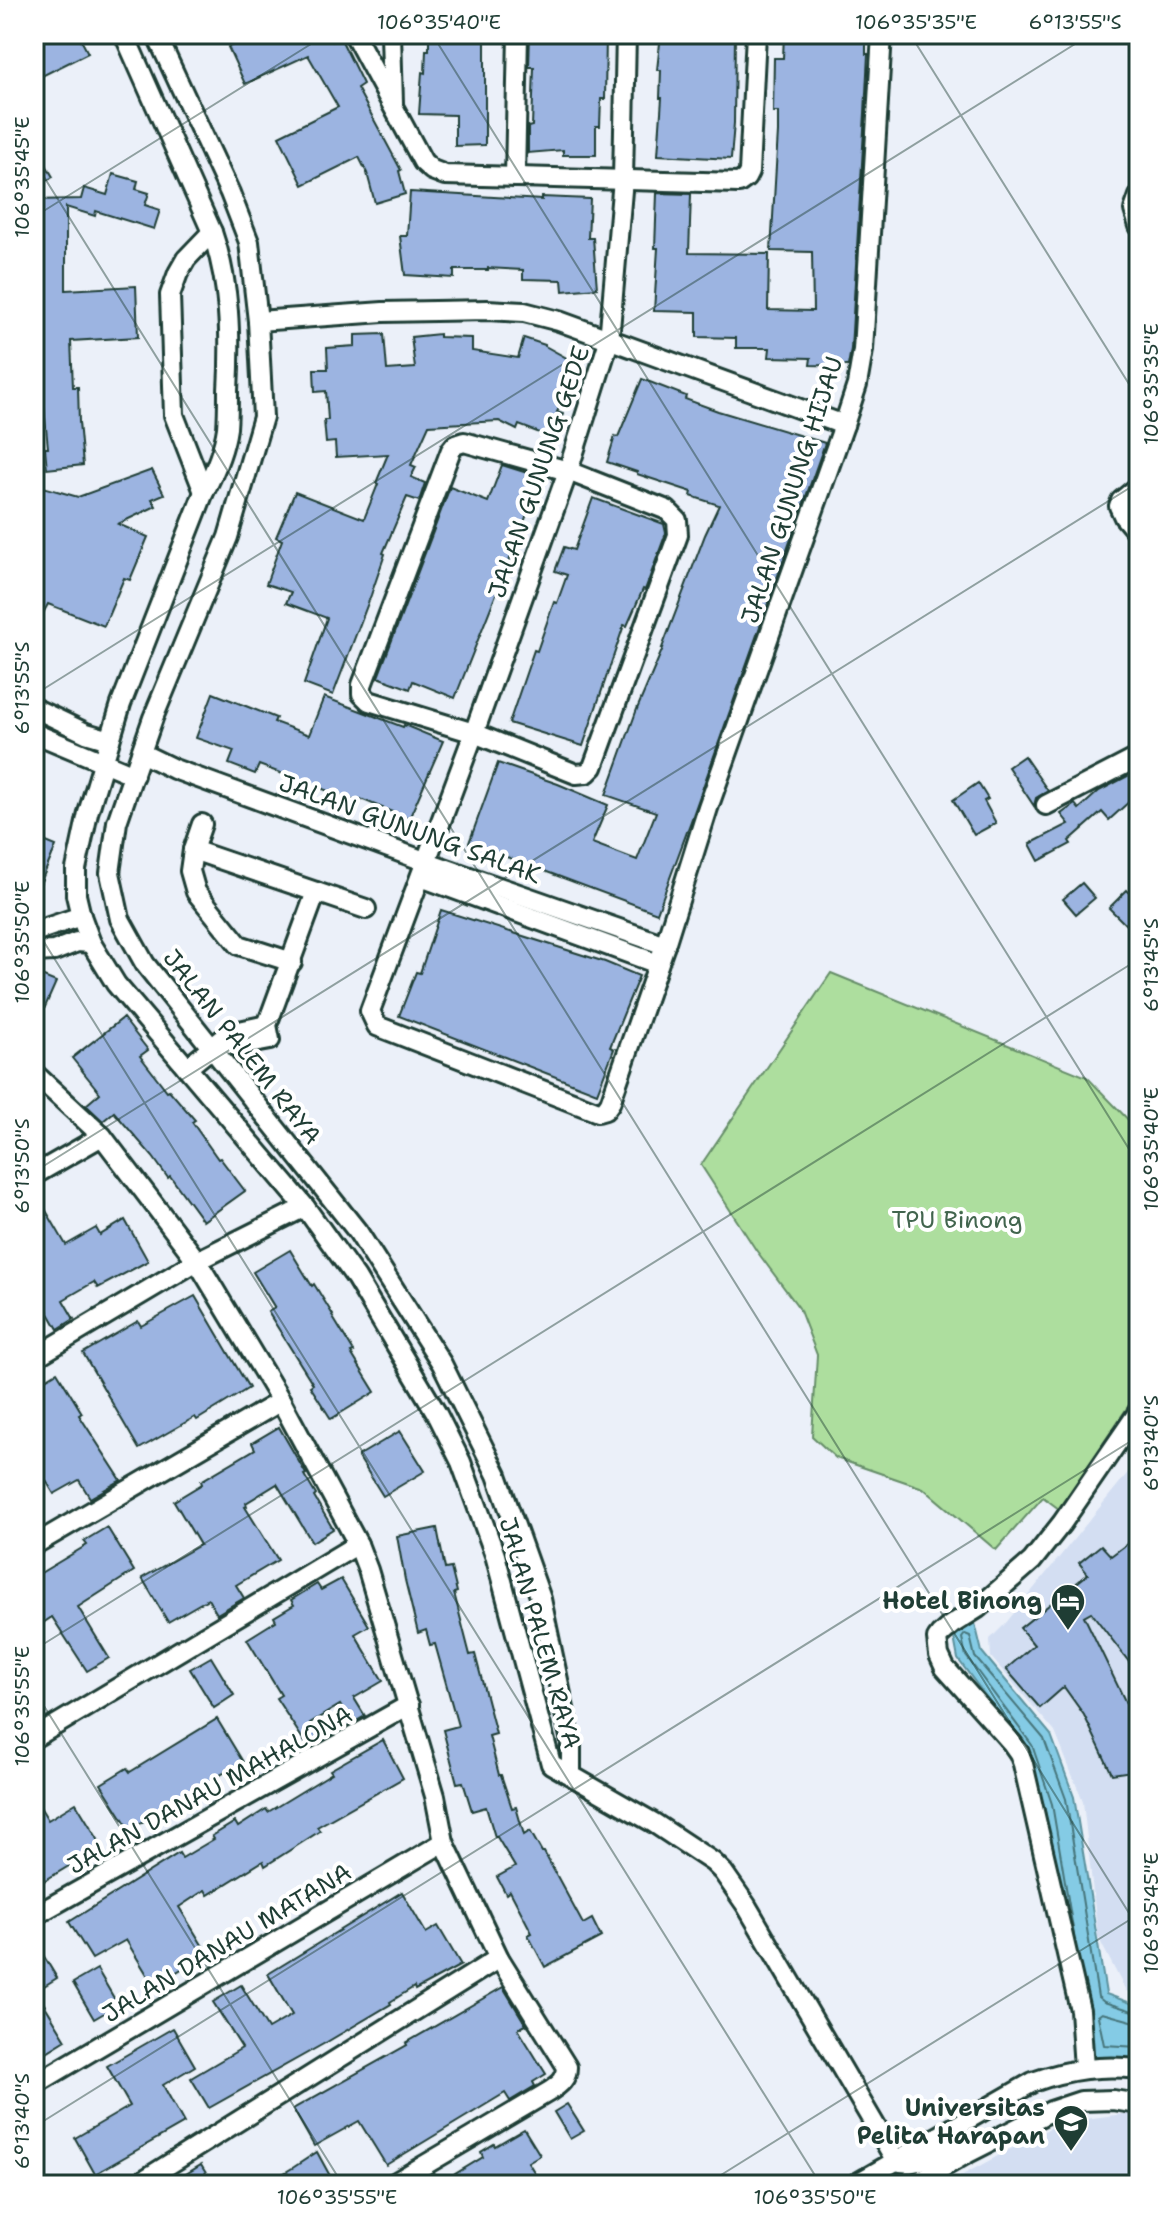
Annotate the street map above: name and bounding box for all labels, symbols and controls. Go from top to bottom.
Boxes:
text: 106°35'40"E [377,9,501,35]
text: 106°35'35"E [855,9,977,35]
text: 6°13'55"S [1028,9,1122,35]
text: 106°35'45"E [9,116,35,238]
text: 106°35'35"E [1138,323,1164,445]
street label: JALAN GUNUNG GEDE [481,342,597,602]
street label: JALAN GUNUNG HIJAU [734,352,850,628]
text: 6°13'55"S [9,641,35,735]
street label: JALAN GUNUNG SALAK [274,767,546,892]
text: 106°35'50"E [9,880,35,1004]
text: 6°13'45"S [1138,918,1164,1012]
street label: JALAN PALEM RAYA [156,943,328,1151]
text: 106°35'40"E [1138,1087,1164,1211]
text: 6°13'50"S [9,1118,35,1214]
park label: TPU Binong [891,1204,1023,1236]
text: 6°13'40"S [1138,1395,1164,1491]
street label: JALAN PALEM RAYA [492,1513,588,1753]
hotel icon: Hotel Binong [1049,1582,1087,1632]
place label: Hotel Binong [882,1585,1042,1617]
text: 106°35'55"E [9,1646,35,1766]
street label: JALAN DANAU MAHALONA [62,1698,358,1882]
text: 106°35'45"E [1138,1852,1164,1974]
street label: JALAN DANAU MATANA [97,1856,357,2030]
text: 6°13'40"S [9,2073,35,2169]
place label: Universitas Pelita Harapan [857,2092,1045,2152]
school or university icon: Universitas Pelita Harapan [1052,2103,1090,2153]
text: 106°35'55"E [277,2184,397,2210]
text: 106°35'50"E [753,2184,877,2210]

